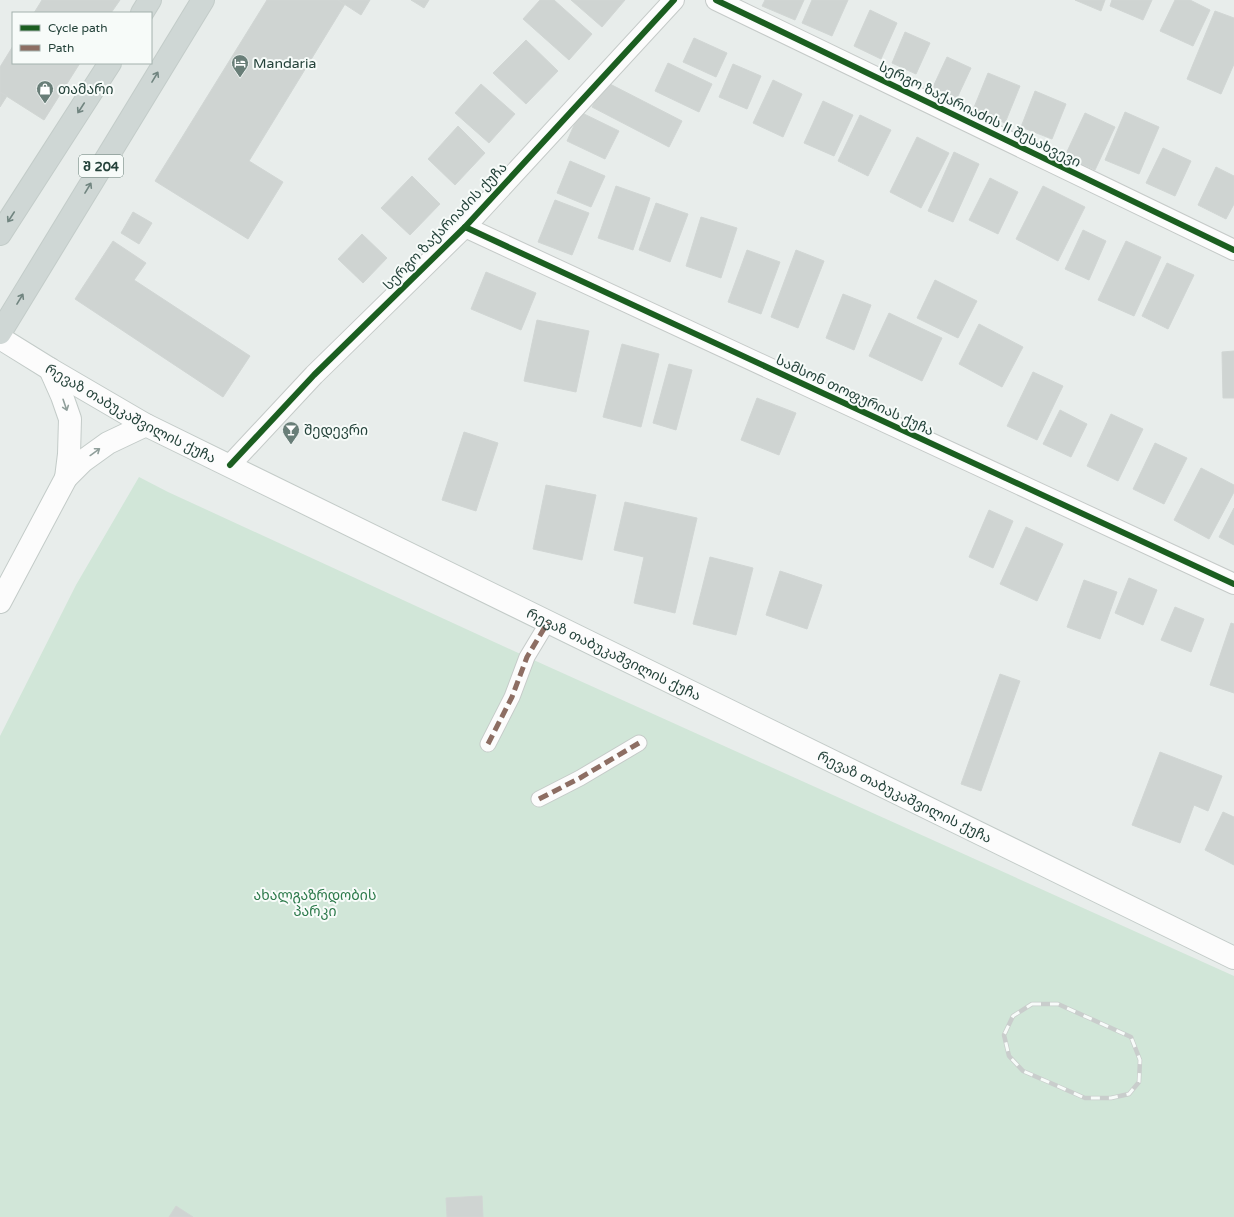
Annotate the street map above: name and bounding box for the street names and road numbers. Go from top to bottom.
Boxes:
street label: სერგო ზაქარიაძის II შესახვევი [876,58,1084,171]
road number: შ 204 [79,155,123,177]
street label: სერგო ზაქარიაძის ქუჩა [380,159,511,294]
street label: სამსონ თოფურიას ქუჩა [773,351,936,440]
street label: რევაზ თაბუკაშვილის ქუჩა [42,360,219,467]
street label: რევაზ თაბუკაშვილის ქუჩა [524,605,704,704]
street label: რევაზ თაბუკაშვილის ქუჩა [815,747,995,847]

